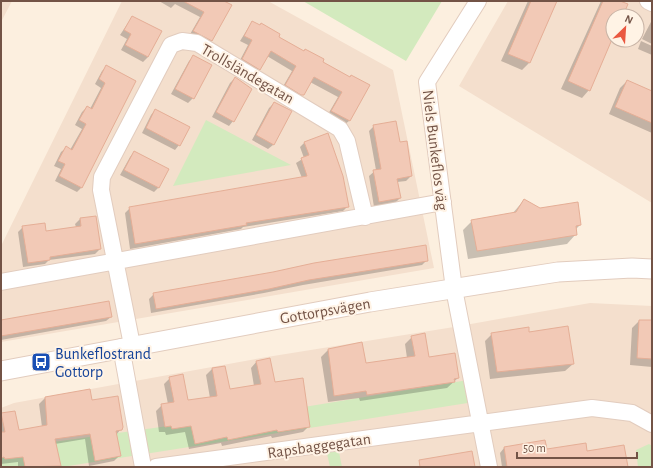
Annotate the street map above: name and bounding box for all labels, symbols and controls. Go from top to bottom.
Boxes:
north arrow [605,8,645,48]
text: N [623,13,635,26]
street label: Trollsländegatan [198,41,297,107]
street label: Niels Bunkeflos väg [420,89,450,211]
street label: Gottorpsvägen [279,295,372,327]
place label: Bunkeflostrand Gottorp [55,346,151,380]
bus stop icon: Bunkeflostrand Gottorp [30,351,52,373]
street label: Rapsbaggegatan [267,431,372,461]
scale bar [517,434,637,460]
text: 50 m [523,442,546,454]

